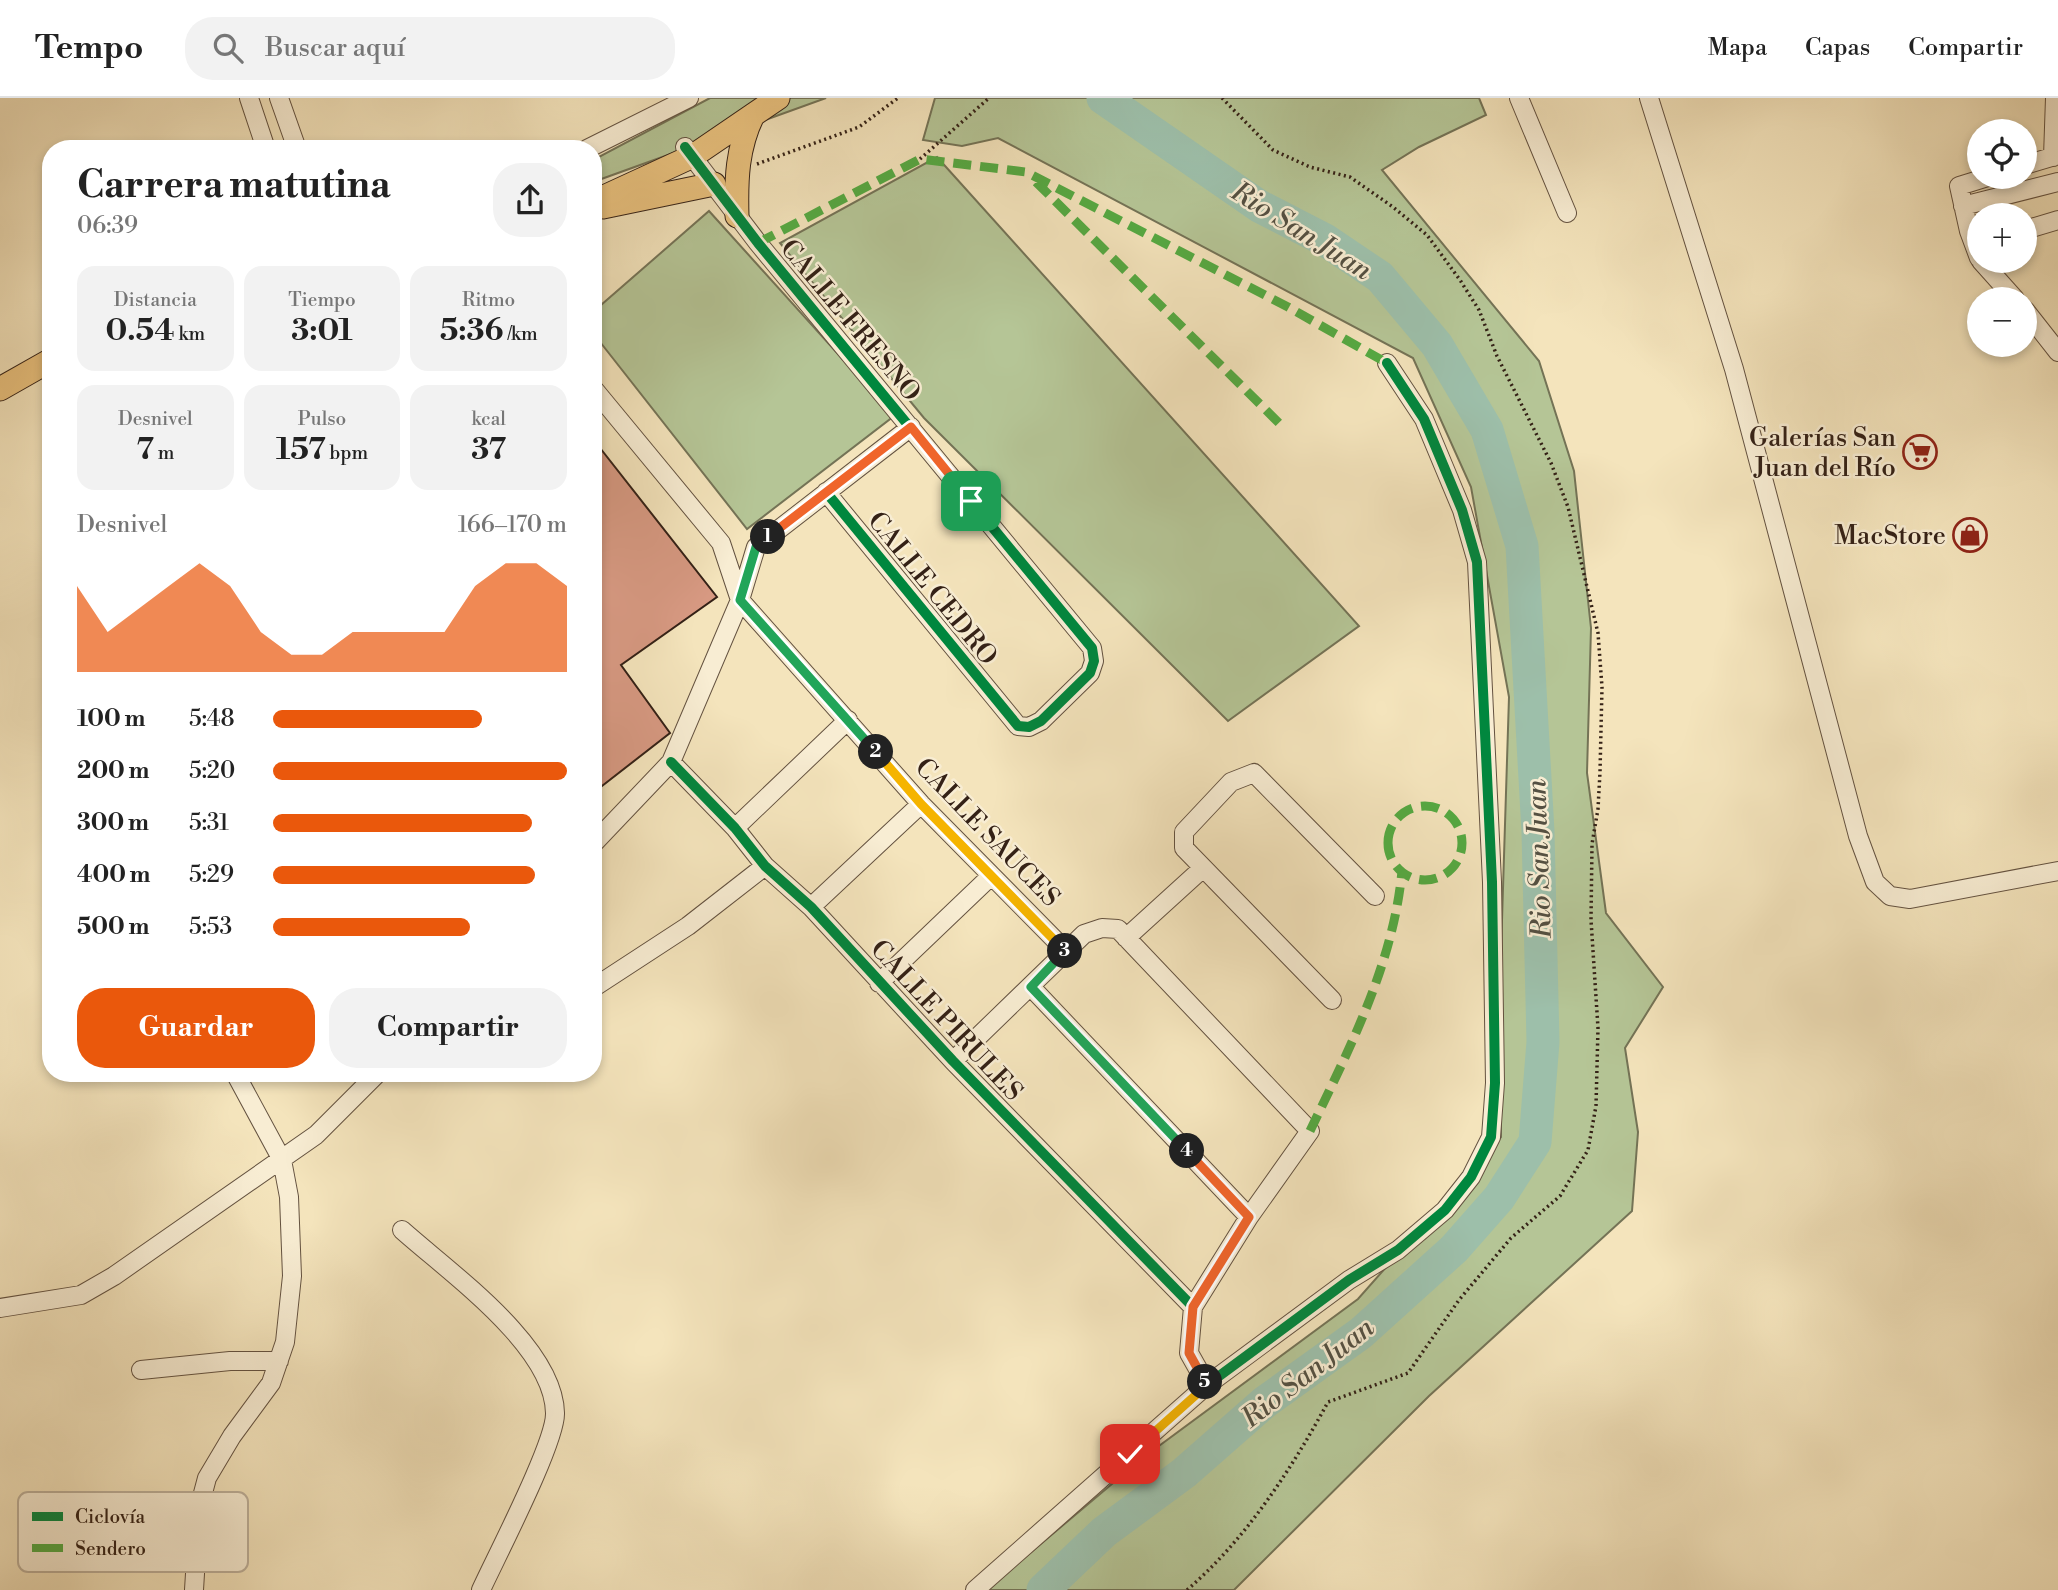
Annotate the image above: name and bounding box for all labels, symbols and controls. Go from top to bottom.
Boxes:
search box [185,17,675,80]
text: Tempo [35,28,143,69]
icon: search [209,29,247,67]
text: Buscar aquí [265,32,405,64]
text: Mapa [1708,33,1767,63]
text: Capas [1805,33,1870,63]
text: Compartir [1908,33,2023,63]
map controls [1967,119,2037,357]
button: locate [1967,119,2037,189]
text: Carrera matutina [77,162,391,209]
button: share [493,163,567,237]
water label: Rio San Juan [1224,174,1378,288]
button: + [1967,203,2037,273]
text: 06:39 [77,212,138,240]
street label: CALLE FRESNO [773,233,927,408]
button: − [1967,287,2037,357]
text: Distancia [114,288,197,312]
text: Tiempo [288,288,356,312]
text: Ritmo [462,288,515,312]
text: 0.54 [105,312,175,350]
text: 3:01 [291,312,353,350]
text: 5:36 [440,312,504,350]
text: km [175,322,205,346]
text: /km [504,322,538,346]
text: Desnivel [118,407,193,431]
text: Pulso [298,407,346,431]
text: kcal [471,407,506,431]
place label: Galerías San Juan del Río [1749,422,1896,484]
text: 7 [136,431,154,469]
text: 157 [276,431,326,469]
text: 37 [471,431,506,469]
supermarket icon: Galerías San Juan del Río [1901,433,1939,471]
text: m [154,441,174,465]
text: bpm [326,441,368,465]
pin [941,471,1001,531]
icon: arrive [952,482,990,520]
street label: CALLE CEDRO [861,505,1004,672]
text: Desnivel [77,511,167,539]
text: 166–170 m [458,511,567,539]
shop icon: MacStore [1951,516,1989,554]
pin: 1 [750,520,786,555]
place label: MacStore [1834,520,1946,552]
text: 1 [763,524,772,548]
text: 100 m [77,705,145,733]
text: 5:48 [189,705,235,733]
pin: 2 [858,734,894,770]
text: 2 [870,739,881,763]
street label: CALLE SAUCES [908,751,1066,914]
text: 200 m [77,757,149,785]
text: 5:20 [189,757,235,785]
water label: Rio San Juan [1519,779,1560,940]
text: 300 m [77,809,149,837]
text: 5:31 [189,809,229,837]
text: 400 m [77,861,150,889]
text: 5:29 [189,861,234,889]
text: 500 m [77,913,149,941]
text: 5:53 [189,913,232,941]
street label: CALLE PIRULES [863,933,1029,1108]
pin: 3 [1048,934,1082,968]
text: 3 [1059,938,1070,962]
button: Guardar [77,988,315,1068]
button: Compartir [329,988,567,1068]
pin: 4 [1170,1134,1204,1168]
text: 4 [1180,1138,1193,1162]
water label: Rio San Juan [1234,1310,1382,1437]
pin: 5 [1188,1364,1222,1400]
text: 5 [1199,1369,1210,1393]
pin [1100,1424,1160,1484]
icon: check [1111,1435,1149,1473]
legend [18,1492,248,1572]
text: Ciclovía [75,1505,145,1529]
text: Sendero [75,1537,146,1561]

